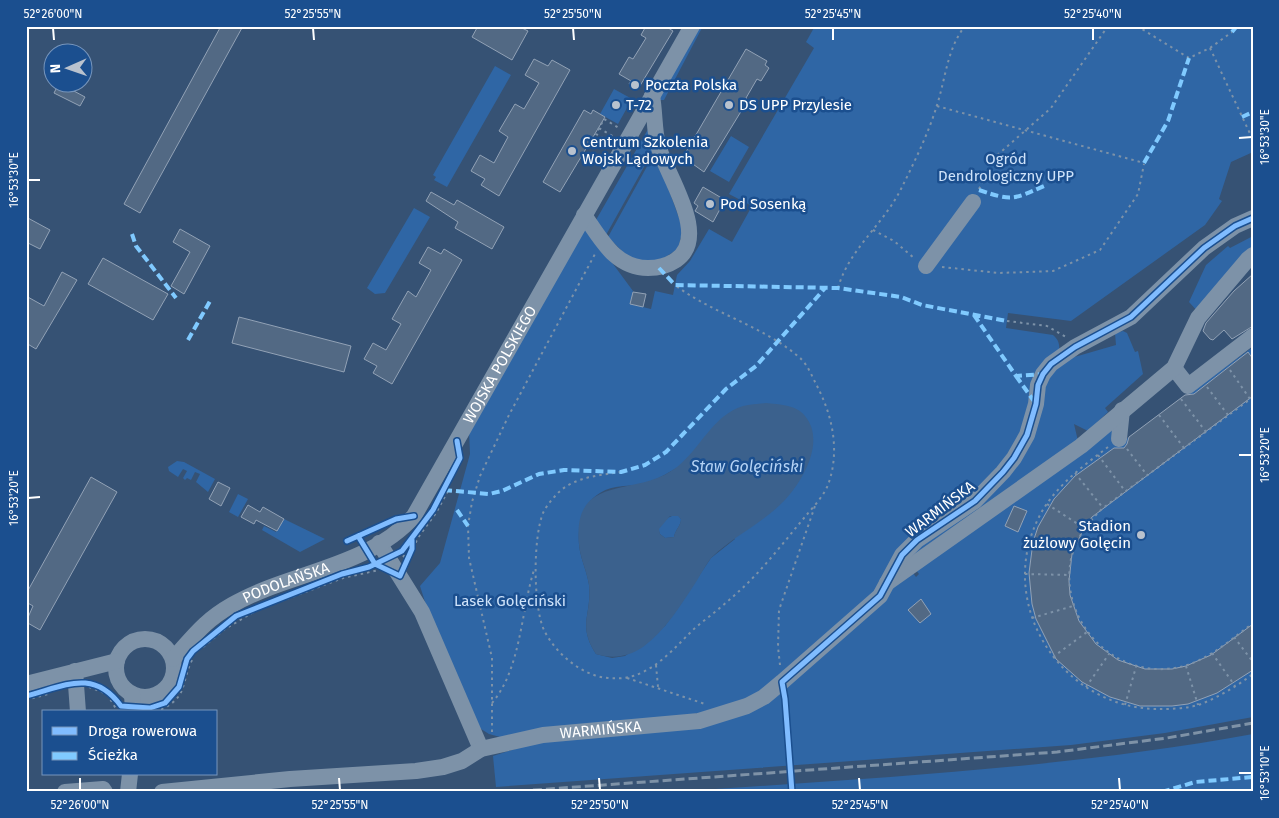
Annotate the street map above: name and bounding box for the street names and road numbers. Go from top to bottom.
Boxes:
street label: WOJSKA POLSKIEGO [459,303,540,427]
street label: WARMIŃSKA [902,477,978,541]
street label: PODOLAŃSKA [240,558,332,607]
street label: WARMIŃSKA [559,717,643,742]

